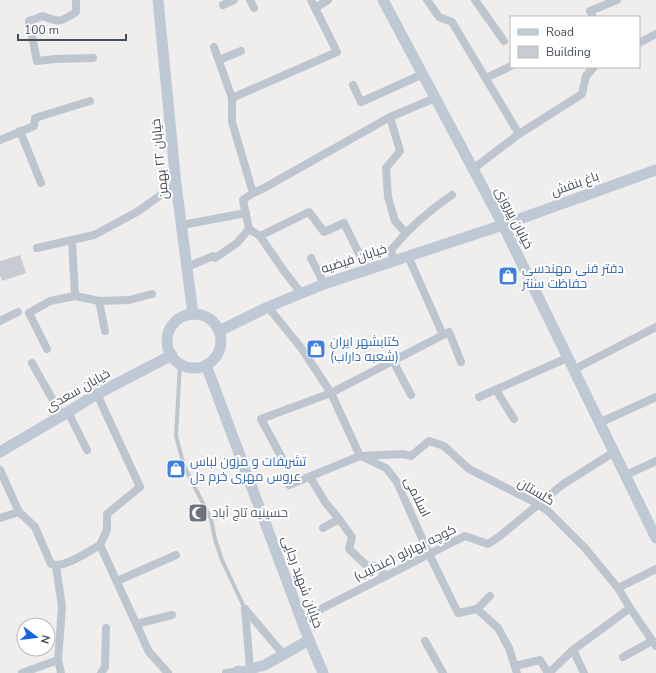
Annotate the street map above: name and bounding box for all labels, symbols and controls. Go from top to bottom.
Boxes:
scale bar [18,16,126,42]
legend [510,16,640,68]
text: 100 m [24,22,59,38]
text: Road [546,24,574,40]
text: Building [546,44,591,60]
street label: خیابان ۲۲ بهمن [147,118,173,200]
street label: باغ بنفش [549,167,601,201]
street label: خیابان پیروزی [491,184,537,252]
street label: خیابان فیضیه [319,240,389,278]
place label: دفتر فنی مهندسی حفاظت سنتر [521,260,624,293]
shop icon: دفتر فنی مهندسی حفاظت سنتر [497,265,519,287]
place label: کتابشهر ایران (شعبه داراب) [330,333,399,366]
shop icon: کتابشهر ایران (شعبه داراب) [305,338,327,360]
street label: خیابان سعدی [42,364,114,416]
place label: تشریفات و مزون لباس عروس مهری خرم دل [190,453,307,486]
shop icon: تشریفات و مزون لباس عروس مهری خرم دل [165,458,187,480]
street label: اسلامی [400,474,434,520]
street label: گلستان [514,474,558,510]
mosque icon: حسینیه تاج آباد [187,502,209,524]
place label: حسینیه تاج آباد [212,504,288,522]
street label: کوچه بهارلو (عندلیب) [351,520,459,586]
street label: خیابان شهید رجایی [277,533,327,631]
north arrow [16,617,56,657]
text: N [37,634,53,645]

